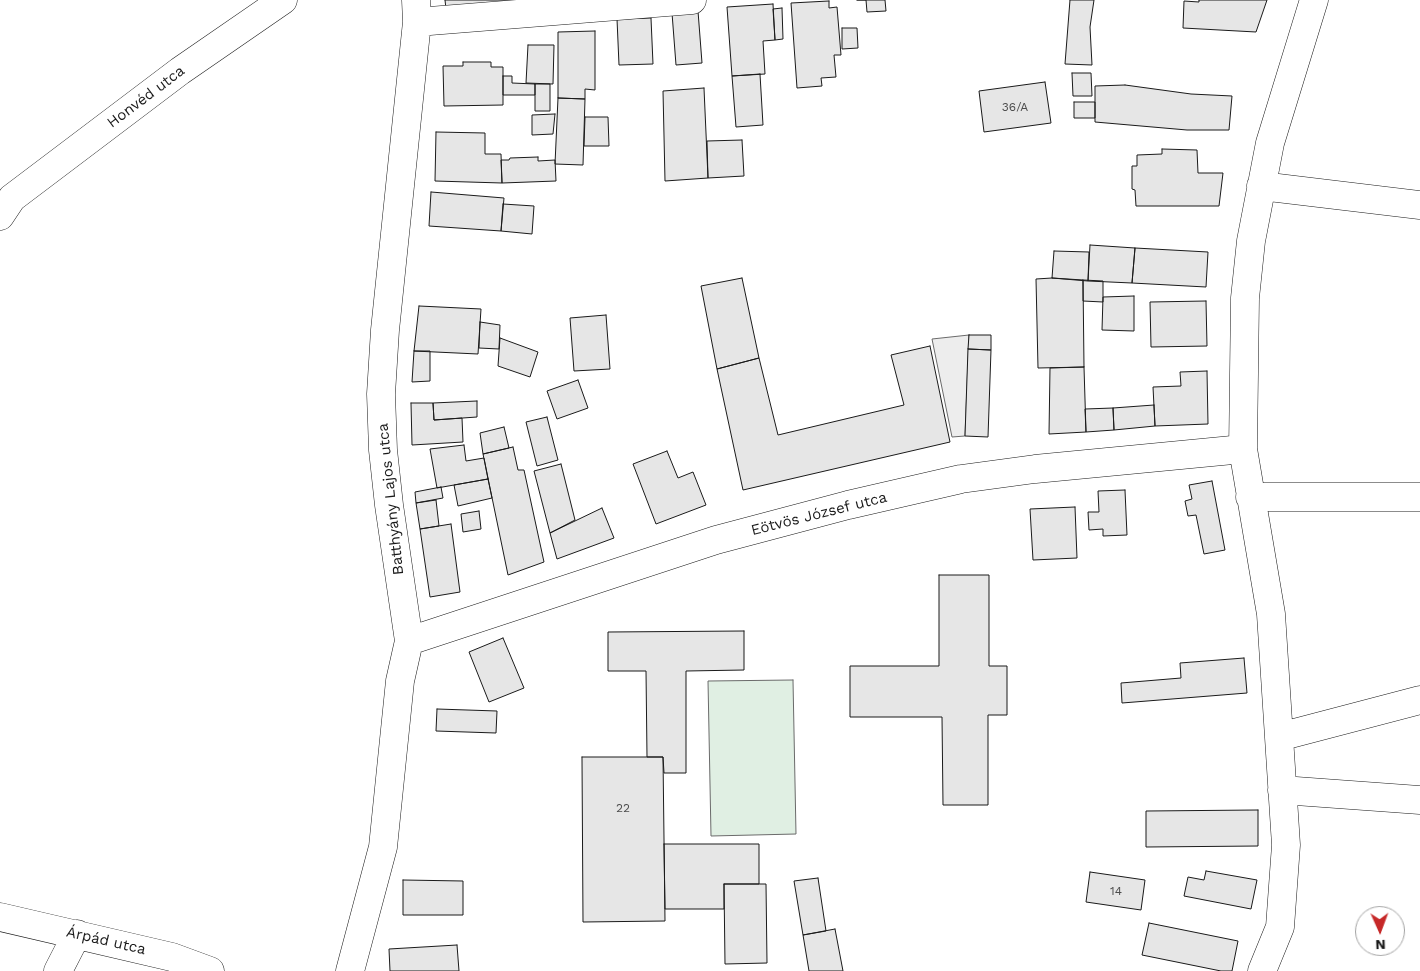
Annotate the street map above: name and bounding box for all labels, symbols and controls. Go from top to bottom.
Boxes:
street label: Honvéd utca [104,62,188,132]
house number: 36/A [1002,100,1028,114]
street label: Batthyány Lajos utca [374,422,408,576]
street label: Eötvös József utca [749,488,889,540]
house number: 22 [616,801,630,815]
house number: 14 [1110,884,1122,898]
north arrow [1355,906,1405,956]
street label: Árpád utca [65,923,147,959]
text: N [1375,937,1386,953]

